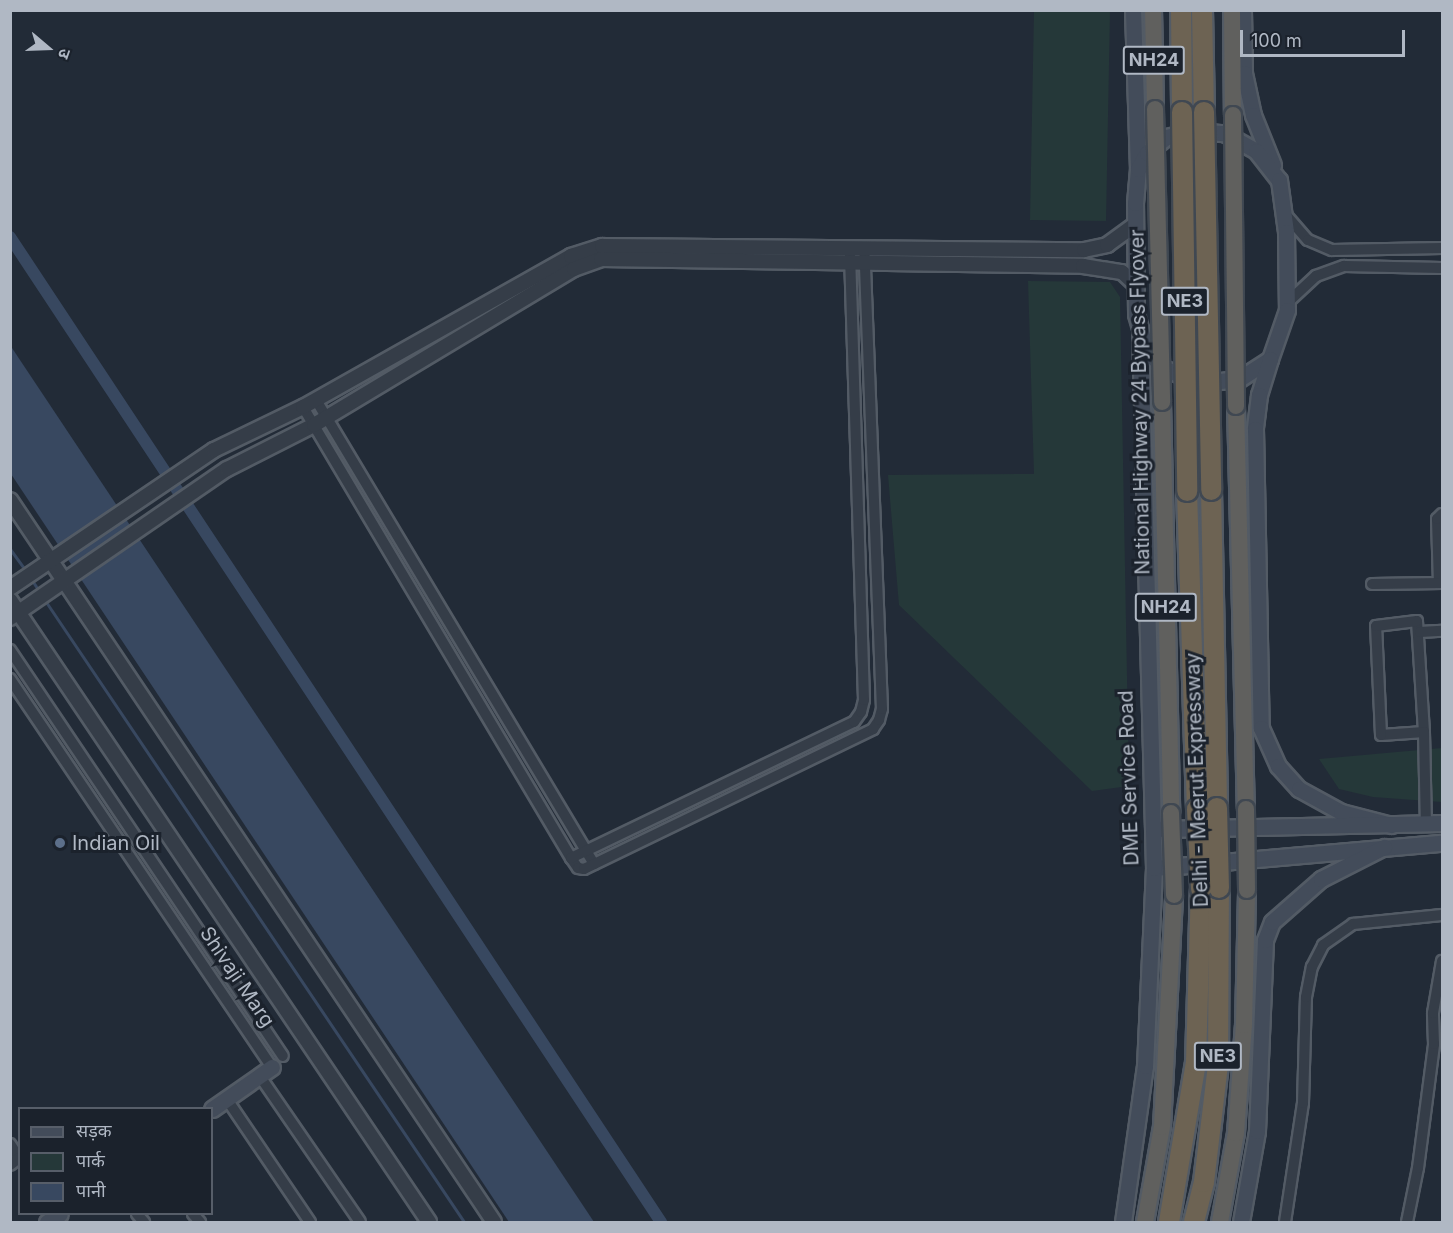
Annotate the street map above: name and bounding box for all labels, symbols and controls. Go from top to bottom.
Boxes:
north arrow [18,18,78,78]
scale bar [1243,18,1408,56]
text: 100 m [1251,30,1302,51]
road number: NH24 [1122,45,1186,75]
text: उ [54,46,76,62]
street label: National Highway 24 Bypass Flyover [1125,229,1155,575]
road number: NE3 [1160,286,1210,316]
road number: NH24 [1134,592,1198,622]
street label: Delhi - Meerut Expressway [1181,652,1213,908]
street label: DME Service Road [1114,690,1144,866]
place label: Indian Oil [72,831,160,855]
marker: Indian Oil [53,836,67,850]
street label: Shivaji Marg [195,922,279,1032]
road number: NE3 [1192,1041,1244,1071]
legend [18,1107,213,1215]
text: सड़क [76,1120,112,1141]
text: पार्क [76,1150,105,1171]
text: पानी [76,1180,106,1201]

